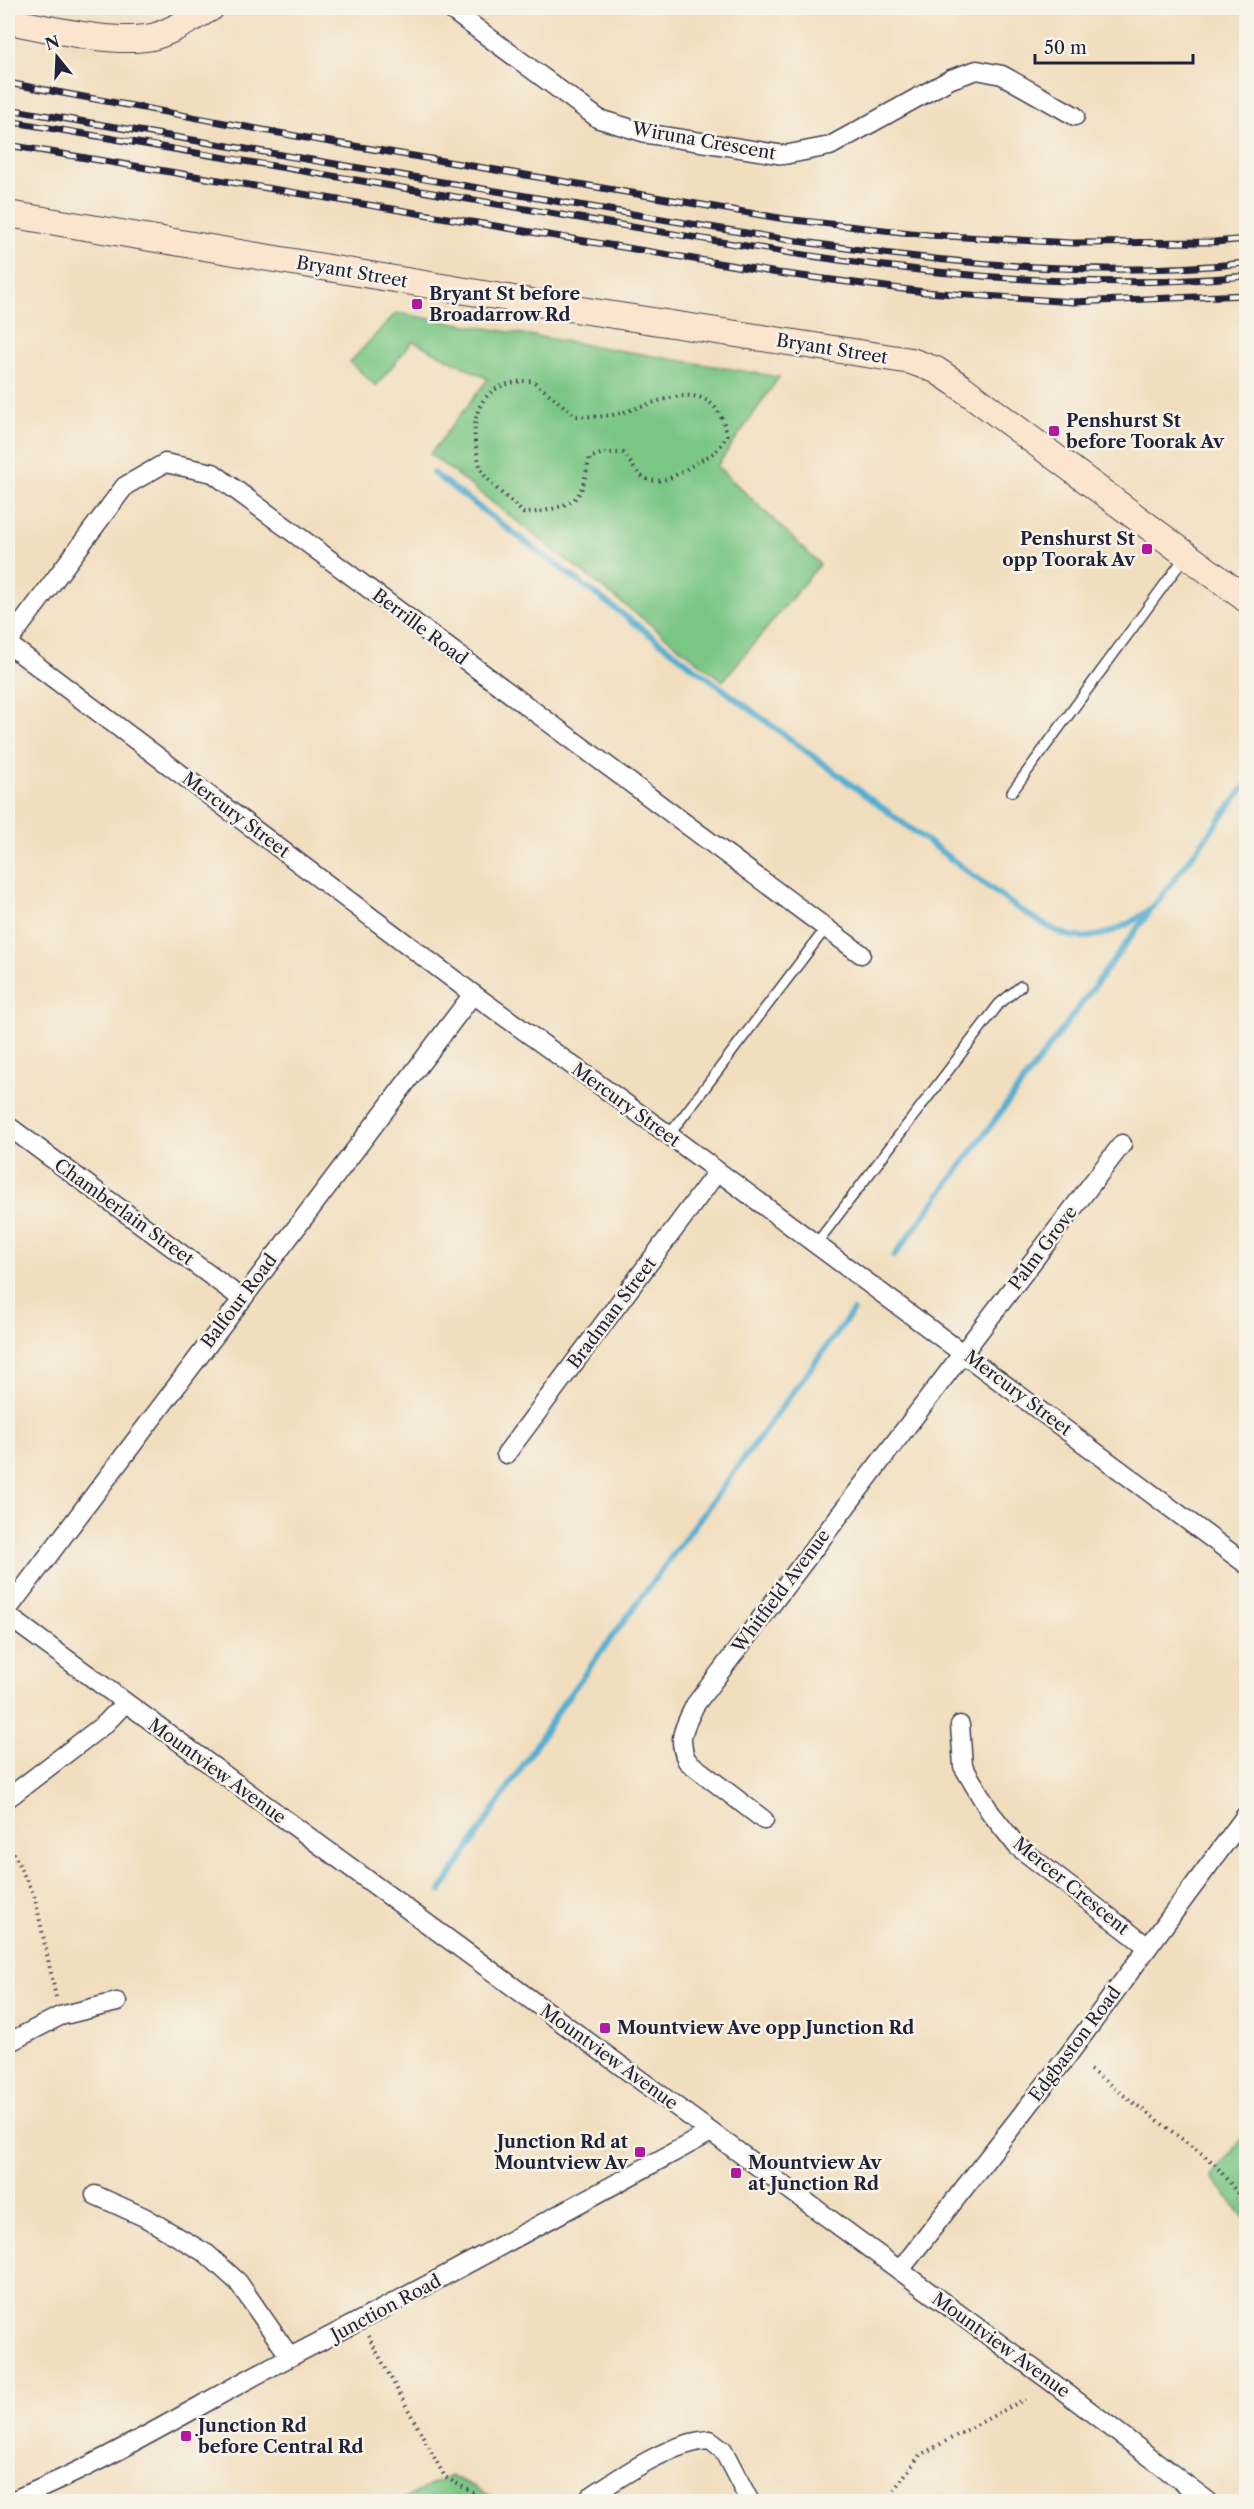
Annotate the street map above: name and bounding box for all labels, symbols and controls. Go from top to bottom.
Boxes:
north arrow [27,27,87,87]
scale bar [1035,27,1192,65]
text: N [43,31,62,54]
text: 50 m [1044,37,1087,59]
street label: Wiruna Crescent [629,117,778,165]
street label: Bryant Street [295,251,410,293]
place label: Bryant St before Broadarrow Rd [429,283,580,326]
marker: Bryant St before Broadarrow Rd [410,297,424,311]
street label: Bryant Street [775,329,890,369]
place label: Penshurst St before Toorak Av [1065,410,1225,453]
marker: Penshurst St before Toorak Av [1047,424,1061,438]
place label: Penshurst St opp Toorak Av [1002,528,1136,571]
marker: Penshurst St opp Toorak Av [1140,542,1154,556]
street label: Berrille Road [368,584,472,670]
street label: Mercury Street [178,768,294,863]
street label: Mercury Street [568,1058,685,1152]
street label: Chamberlain Street [50,1154,199,1270]
street label: Palm Grove [1004,1202,1082,1294]
street label: Balfour Road [196,1250,282,1352]
street label: Bradman Street [563,1252,661,1373]
street label: Mercury Street [960,1346,1076,1441]
street label: Whitfield Avenue [727,1525,835,1658]
street label: Mountview Avenue [144,1714,290,1828]
street label: Mercer Crescent [1008,1832,1134,1940]
street label: Edgbaston Road [1024,1982,1126,2106]
street label: Mountview Avenue [536,2000,682,2114]
place label: Mountview Ave opp Junction Rd [617,2017,914,2039]
marker: Mountview Ave opp Junction Rd [598,2021,612,2035]
place label: Junction Rd at Mountview Av [494,2131,629,2174]
marker: Junction Rd at Mountview Av [633,2145,647,2159]
place label: Mountview Av at Junction Rd [748,2152,883,2195]
marker: Mountview Av at Junction Rd [729,2166,743,2180]
street label: Junction Road [325,2270,445,2348]
street label: Mountview Avenue [928,2288,1074,2402]
place label: Junction Rd before Central Rd [195,2415,364,2458]
marker: Junction Rd before Central Rd [179,2429,193,2443]

